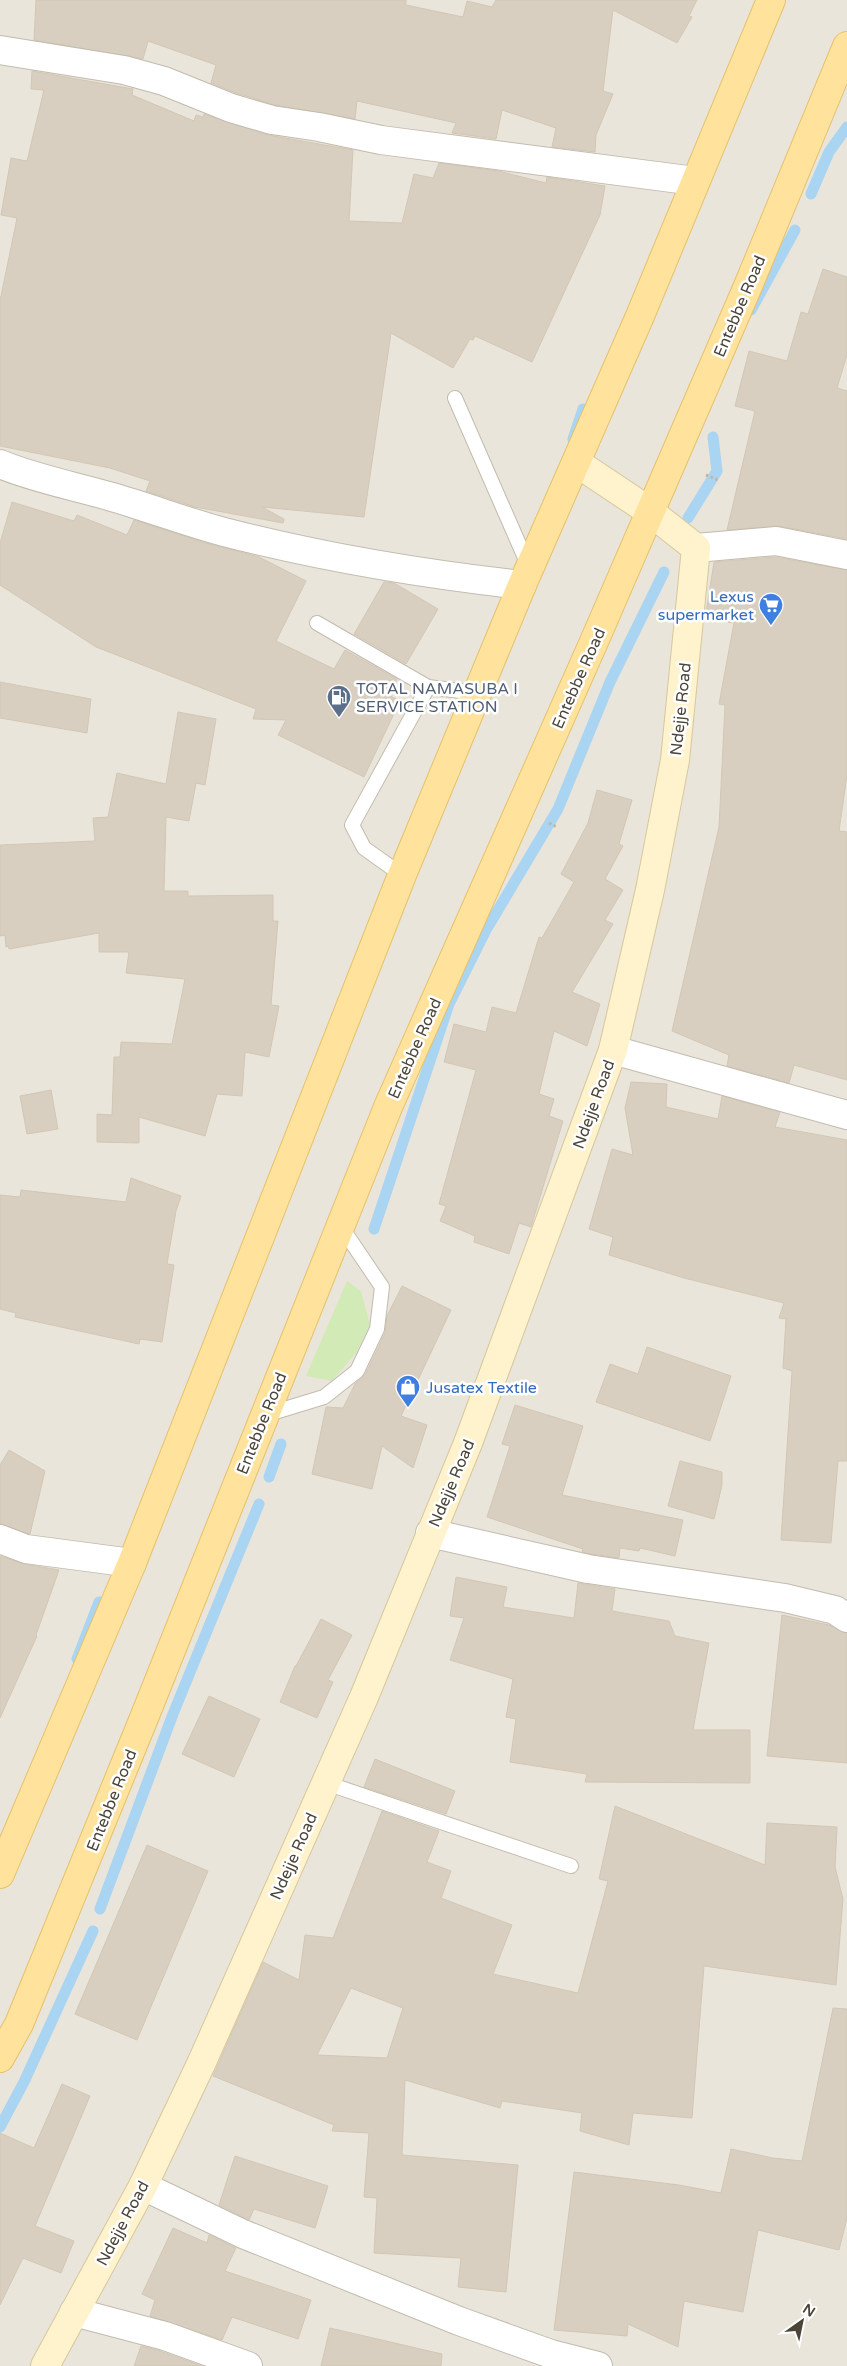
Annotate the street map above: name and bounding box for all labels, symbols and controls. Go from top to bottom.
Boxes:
street label: Entebbe Road [710,253,770,360]
place label: Lexus supermarket [658,587,754,625]
supermarket icon: Lexus supermarket [758,592,784,626]
street label: Entebbe Road [548,625,610,732]
street label: Ndejje Road [666,662,696,757]
place label: TOTAL NAMASUBA I SERVICE STATION [356,679,518,717]
fuel station icon: TOTAL NAMASUBA I SERVICE STATION [326,684,352,718]
street label: Entebbe Road [384,995,446,1102]
street label: Ndejje Road [569,1057,619,1152]
street label: Entebbe Road [232,1369,291,1477]
shop icon: Jusatex Textile [395,1374,421,1408]
place label: Jusatex Textile [426,1378,537,1398]
street label: Ndejje Road [424,1437,479,1530]
street label: Entebbe Road [82,1746,141,1854]
street label: Ndejje Road [266,1810,322,1903]
street label: Ndejje Road [92,2178,154,2269]
north arrow [777,2296,827,2346]
text: N [799,2300,818,2321]

